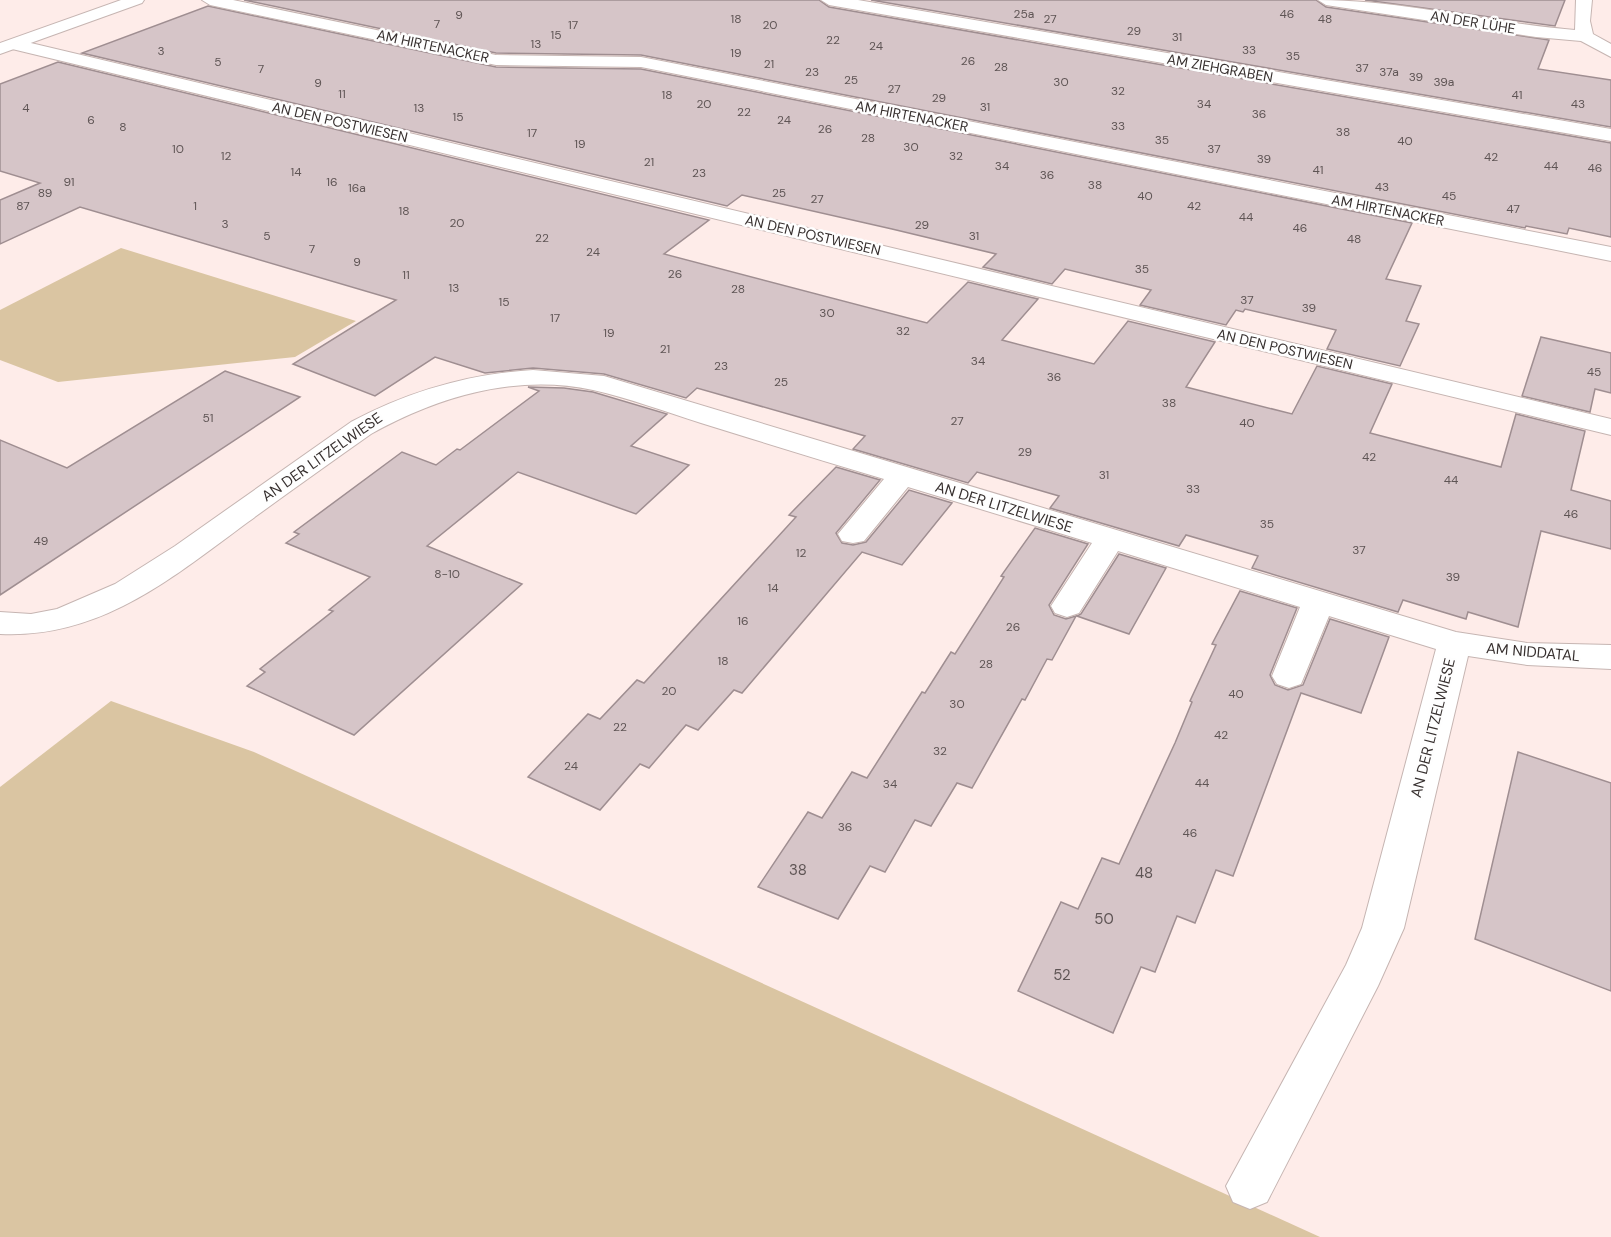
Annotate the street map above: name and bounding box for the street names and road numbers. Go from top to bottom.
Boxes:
street label: AN DER LÜHE [1429,6,1517,38]
street label: AM HIRTENACKER [375,25,491,67]
street label: AM ZIEHGRABEN [1166,50,1274,86]
street label: AM HIRTENACKER [854,96,970,136]
street label: AN DEN POSTWIESEN [270,98,410,146]
street label: AM HIRTENACKER [1330,190,1446,230]
street label: AN DEN POSTWIESEN [743,211,883,259]
street label: AN DEN POSTWIESEN [1215,325,1355,373]
street label: AN DER LITZELWIESE [258,408,386,506]
street label: AN DER LITZELWIESE [933,477,1075,537]
street label: AM NIDDATAL [1485,638,1581,666]
street label: AN DER LITZELWIESE [1406,656,1460,800]

